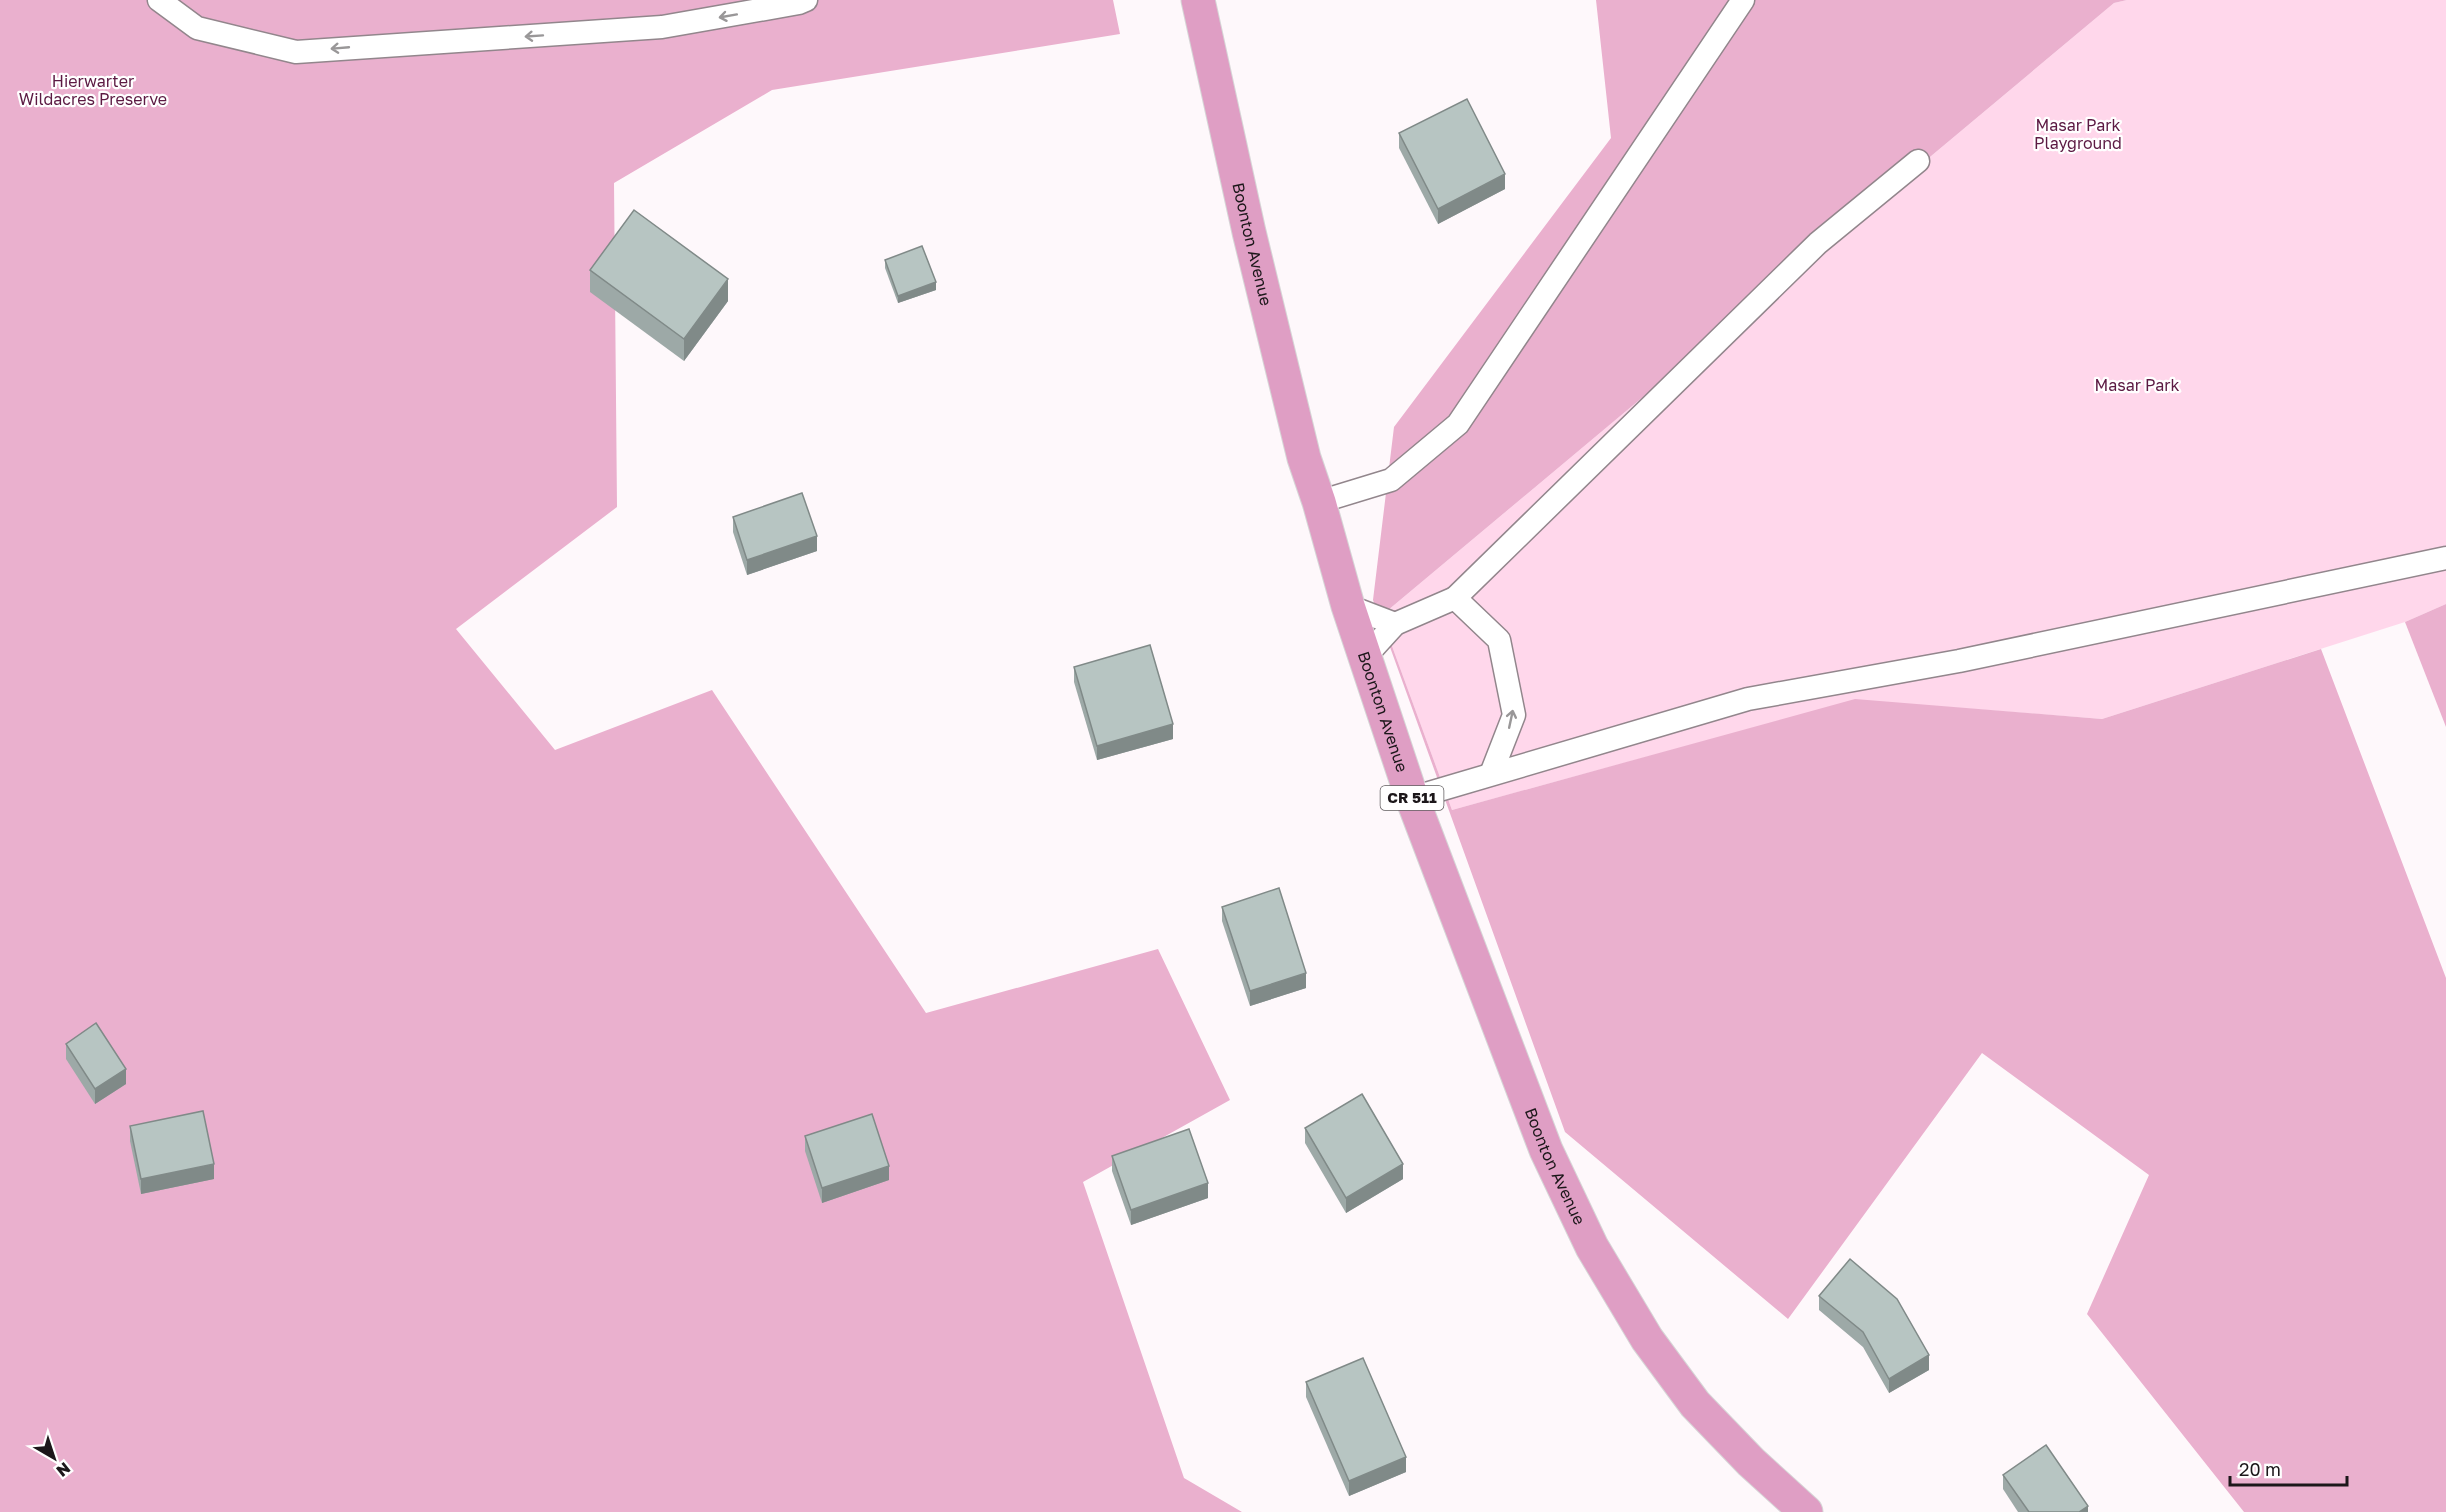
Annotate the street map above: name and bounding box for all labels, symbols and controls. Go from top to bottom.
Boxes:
one-way arrow [719,11,738,22]
one-way arrow [525,31,545,42]
one-way arrow [330,43,350,54]
park label: Hierwarter Wildacres Preserve [19,71,167,109]
park label: Masar Park Playground [2034,115,2122,153]
street label: Boonton Avenue [1228,180,1277,308]
park label: Masar Park [2094,375,2180,395]
street label: Boonton Avenue [1354,649,1413,775]
one-way arrow [1505,710,1517,729]
road number: CR 511 [1380,786,1444,810]
street label: Boonton Avenue [1521,1105,1590,1228]
north arrow [24,1428,84,1488]
scale bar [2230,1449,2347,1487]
text: N [52,1458,74,1481]
text: 20 m [2239,1458,2281,1480]

